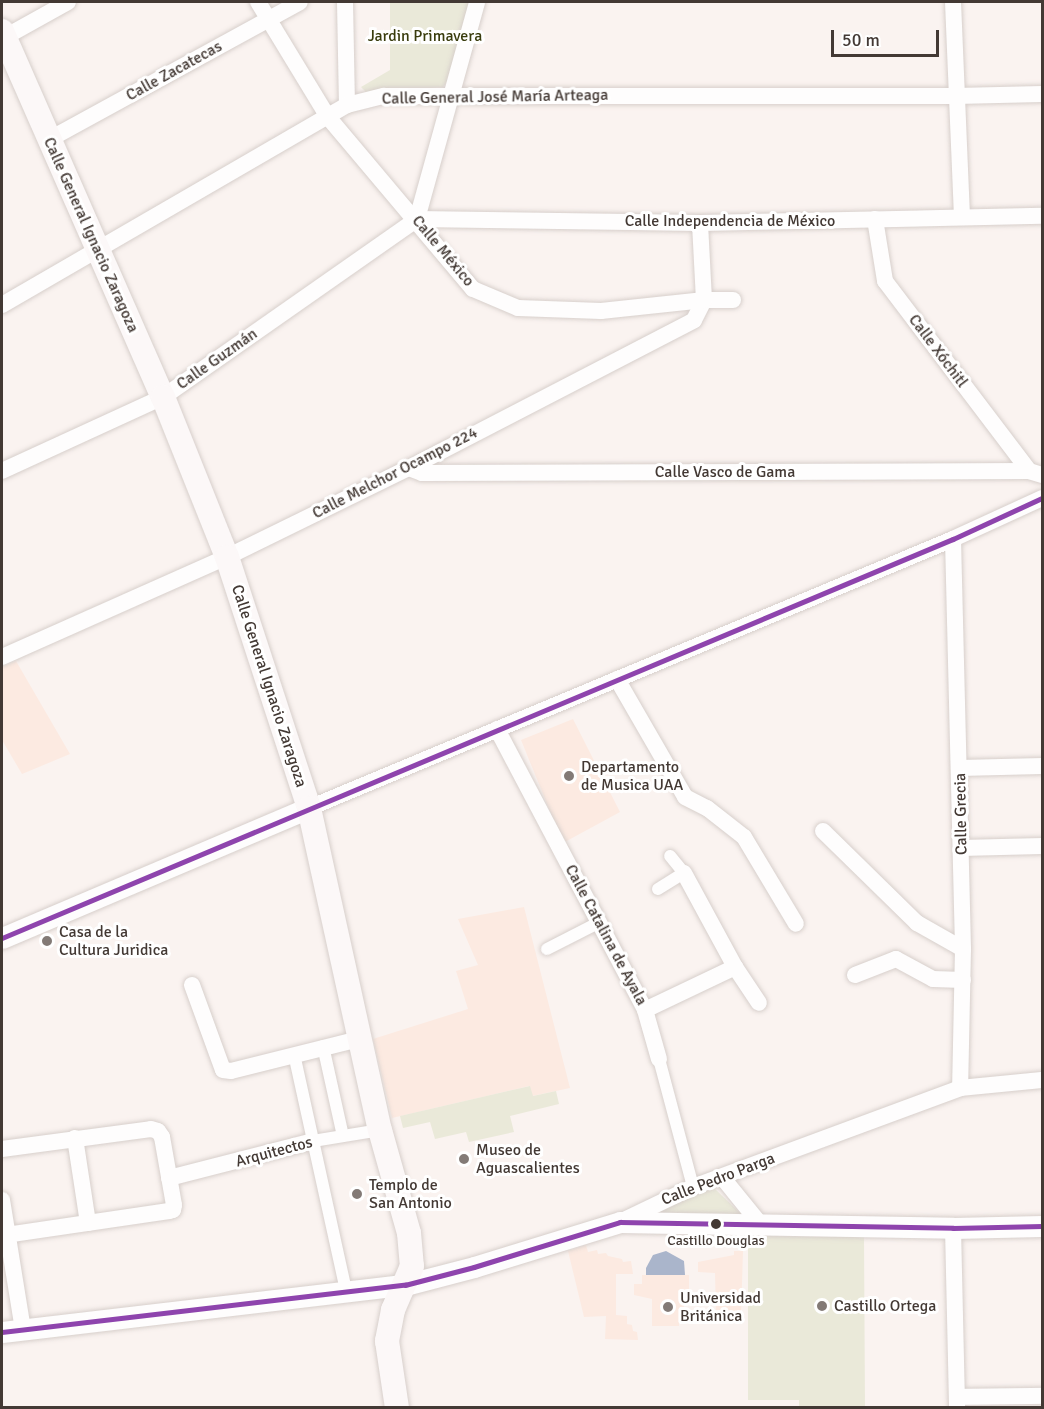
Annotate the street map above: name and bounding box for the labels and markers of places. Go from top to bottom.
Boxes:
place label: Departamento de Musica UAA [581,757,683,795]
marker: Departamento de Musica UAA [562,769,576,783]
place label: Casa de la Cultura Juridica [59,922,168,960]
marker: Casa de la Cultura Juridica [40,934,54,948]
place label: Museo de Aguascalientes [476,1140,580,1178]
marker: Museo de Aguascalientes [457,1152,471,1166]
place label: Templo de San Antonio [369,1175,452,1213]
marker: Templo de San Antonio [350,1187,364,1201]
marker: Castillo Douglas [710,1218,722,1230]
place label: Castillo Douglas [667,1233,765,1249]
place label: Universidad Británica [680,1288,761,1326]
place label: Castillo Ortega [834,1296,936,1316]
marker: Castillo Ortega [815,1299,829,1313]
marker: Universidad Británica [661,1300,675,1314]

